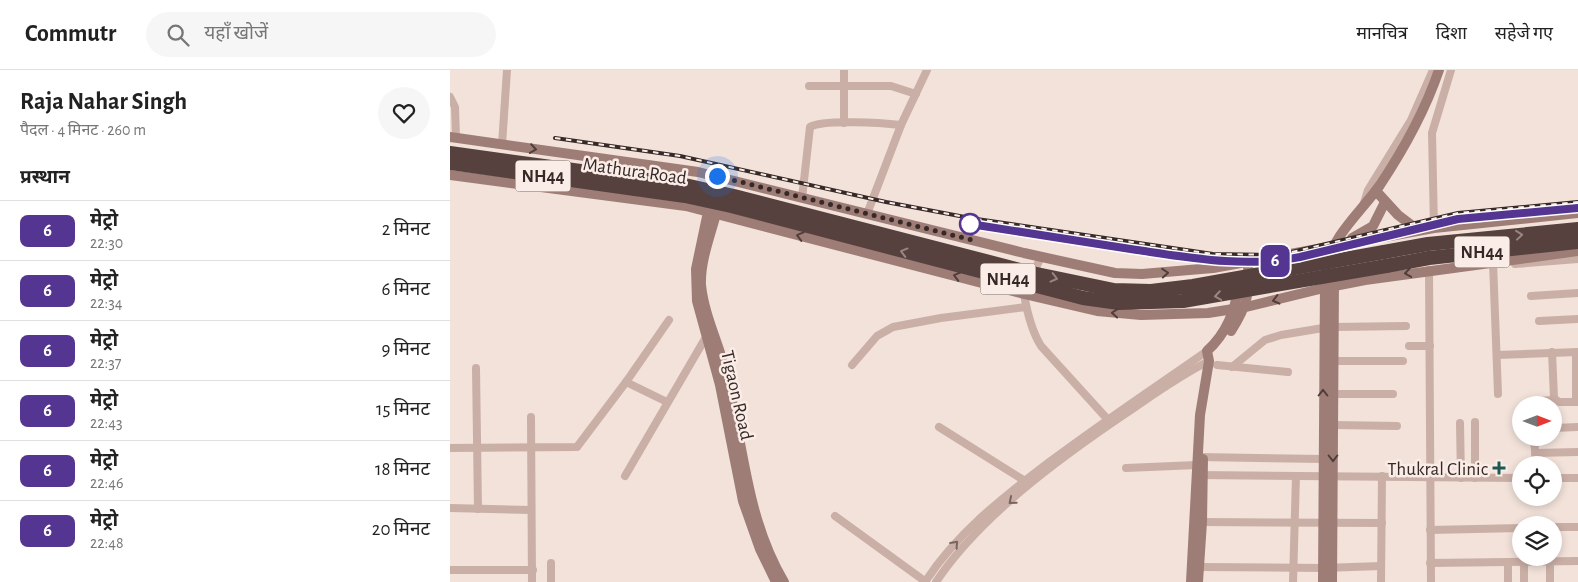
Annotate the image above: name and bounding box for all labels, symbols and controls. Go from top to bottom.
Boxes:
search box [146,12,496,57]
icon: search [164,21,192,49]
text: Commutr [25,22,116,46]
text: यहाँ खोजें [204,24,268,43]
text: मानचित्र [1356,25,1408,43]
text: दिशा [1436,25,1467,43]
text: सहेजे गए [1495,25,1553,43]
button: heart [378,87,430,139]
text: Raja Nahar Singh [20,90,187,114]
text: पैदल · 4 मिनट · 260 m [20,122,146,138]
one-way arrow [529,143,537,154]
street label: Mathura Road [582,155,688,188]
road number: NH44 [516,160,570,192]
your location [705,164,730,189]
text: प्रस्थान [20,168,70,187]
text: मेट्रो [90,211,118,230]
unlabelled marker [959,213,981,235]
text: 2 मिनट [382,220,430,239]
text: 6 [43,222,52,240]
one-way arrow [1515,230,1523,241]
one-way arrow [796,231,804,241]
text: 22:30 [90,235,123,251]
road number: NH44 [1454,236,1510,268]
line badge: 6 [1259,245,1291,277]
one-way arrow [900,247,909,258]
text: 6 [1271,252,1279,270]
road number: NH44 [980,263,1036,294]
one-way arrow [1161,267,1169,278]
one-way arrow [1404,268,1413,278]
text: मेट्रो [90,271,118,290]
one-way arrow [954,272,962,282]
one-way arrow [1050,272,1059,283]
text: 6 मिनट [382,280,430,299]
text: 6 [43,282,52,300]
one-way arrow [1213,290,1222,300]
one-way arrow [1272,294,1281,305]
text: 22:34 [90,295,123,311]
one-way arrow [1111,307,1119,318]
text: मेट्रो [90,331,118,350]
text: 9 मिनट [382,340,430,359]
text: 6 [43,342,52,360]
street label: Tigaon Road [717,349,756,442]
text: 22:37 [90,355,122,371]
one-way arrow [1318,389,1328,396]
text: मेट्रो [90,391,118,410]
north arrow [1512,396,1562,446]
map controls [1512,396,1562,566]
text: 15 मिनट [376,400,430,419]
text: 6 [43,402,52,420]
text: 22:43 [90,415,123,431]
text: मेट्रो [90,451,118,470]
one-way arrow [1328,454,1338,462]
button: locate [1512,456,1562,506]
text: 18 मिनट [375,460,430,479]
place label: Thukral Clinic [1387,460,1488,479]
marker: Thukral Clinic [1492,461,1506,475]
text: 6 [43,462,52,480]
text: 22:46 [90,475,123,491]
one-way arrow [1009,495,1018,503]
text: मेट्रो [90,511,118,530]
button: layers [1512,516,1562,566]
text: 20 मिनट [372,520,430,539]
text: 6 [43,522,52,540]
text: 22:48 [90,535,124,551]
one-way arrow [949,540,958,549]

